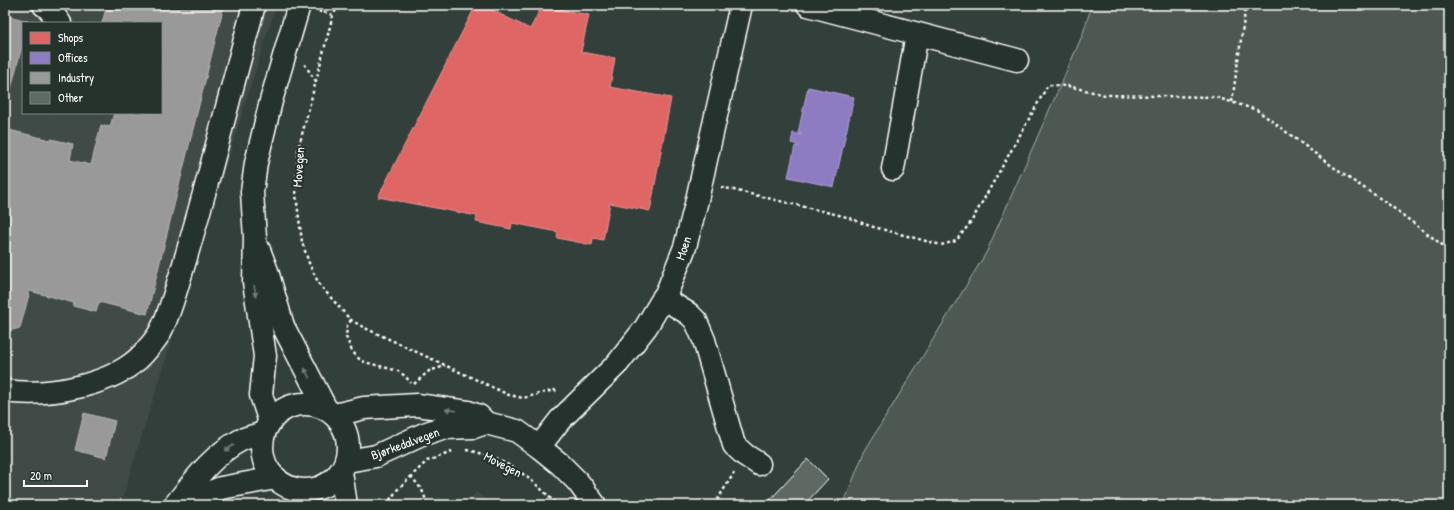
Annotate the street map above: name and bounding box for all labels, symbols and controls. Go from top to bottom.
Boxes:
legend [22,22,162,114]
text: Shops [58,29,84,46]
text: Offices [58,49,88,66]
text: Industry [58,69,94,86]
text: Other [58,89,84,106]
street label: Movegen [288,146,308,188]
street label: Moen [671,234,695,262]
one-way arrow [252,285,258,297]
one-way arrow [303,367,310,379]
one-way arrow [445,407,457,413]
street label: Bjørkedalvegen [368,422,442,464]
one-way arrow [224,444,234,452]
street label: Movegen [481,447,525,481]
scale bar [24,462,87,488]
text: 20 m [30,467,52,484]

